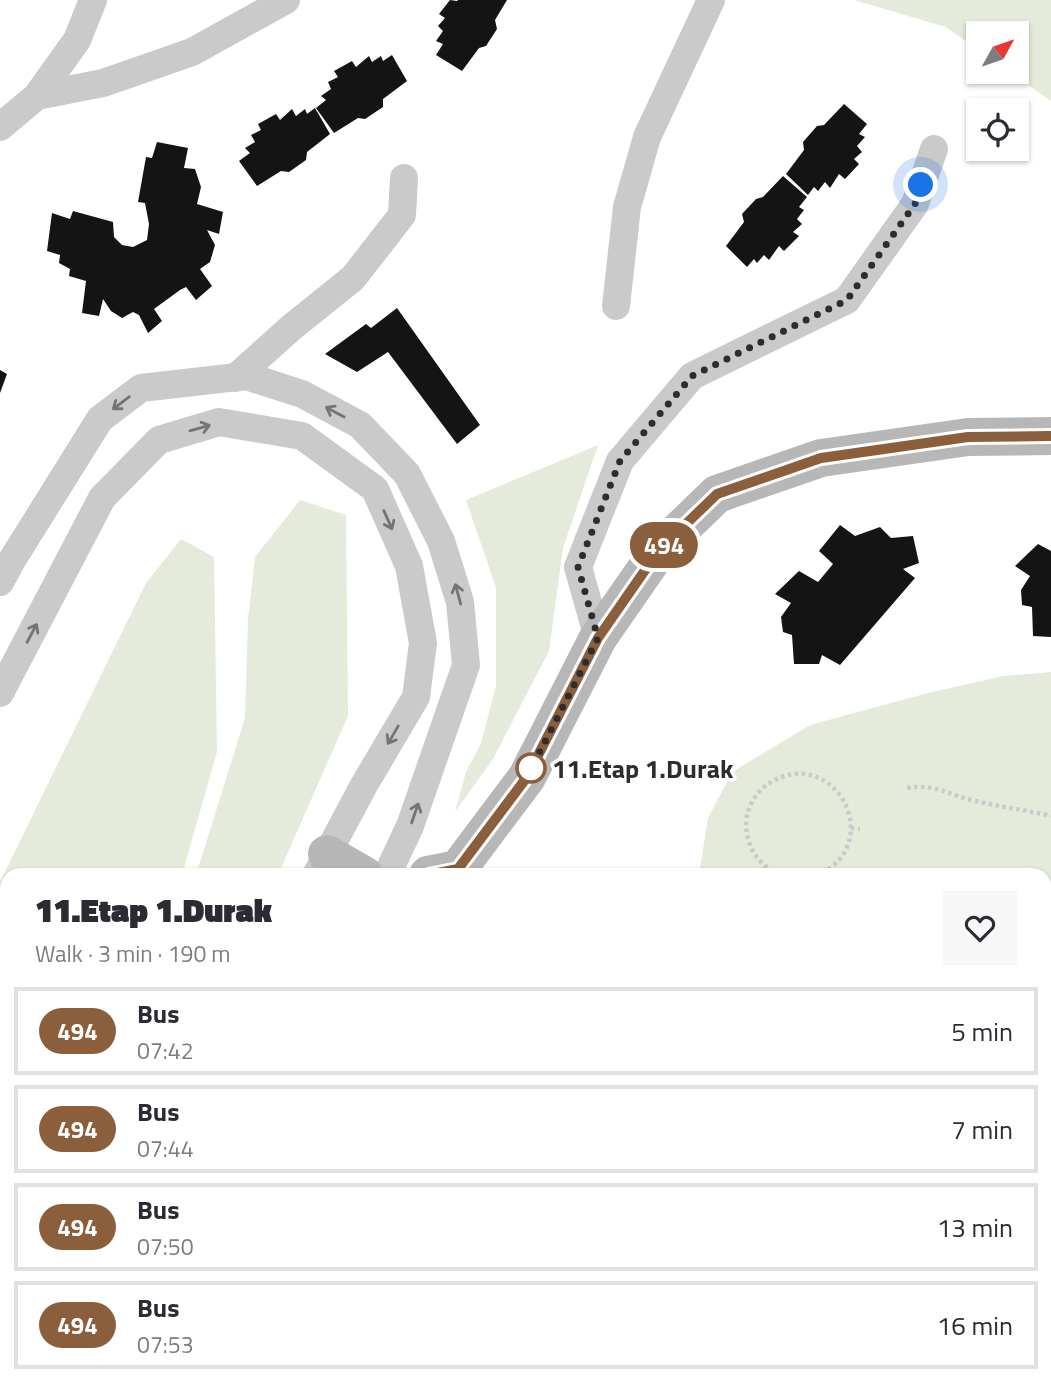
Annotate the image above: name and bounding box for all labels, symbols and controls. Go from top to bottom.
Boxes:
north arrow [966,21,1029,84]
map controls [966,21,1029,161]
button: locate [966,98,1029,161]
your location [903,167,938,202]
one-way arrow [112,396,130,411]
one-way arrow [325,404,346,418]
one-way arrow [189,420,211,433]
one-way arrow [382,509,395,530]
line badge: 494 [624,522,704,568]
text: 494 [644,527,684,563]
one-way arrow [450,584,463,606]
one-way arrow [25,623,39,643]
one-way arrow [386,725,400,745]
place label: 11.Etap 1.Durak [552,749,734,788]
marker: 11.Etap 1.Durak [516,753,546,783]
one-way arrow [410,802,422,824]
text: 11.Etap 1.Durak [35,885,272,935]
button: heart [943,891,1017,965]
text: Walk · 3 min · 190 m [35,936,231,971]
text: Bus [137,994,179,1033]
text: 5 min [951,1012,1013,1051]
text: 494 [57,1013,98,1049]
text: 07:42 [137,1033,194,1068]
text: Bus [137,1092,179,1131]
text: 7 min [951,1110,1013,1149]
text: 494 [57,1111,98,1147]
text: 07:44 [137,1131,194,1166]
text: Bus [137,1190,179,1229]
text: 13 min [937,1208,1013,1247]
text: 494 [57,1209,98,1245]
text: 07:50 [137,1229,194,1264]
text: Bus [137,1288,179,1327]
text: 16 min [937,1306,1013,1345]
text: 494 [57,1307,98,1343]
text: 07:53 [137,1327,194,1362]

